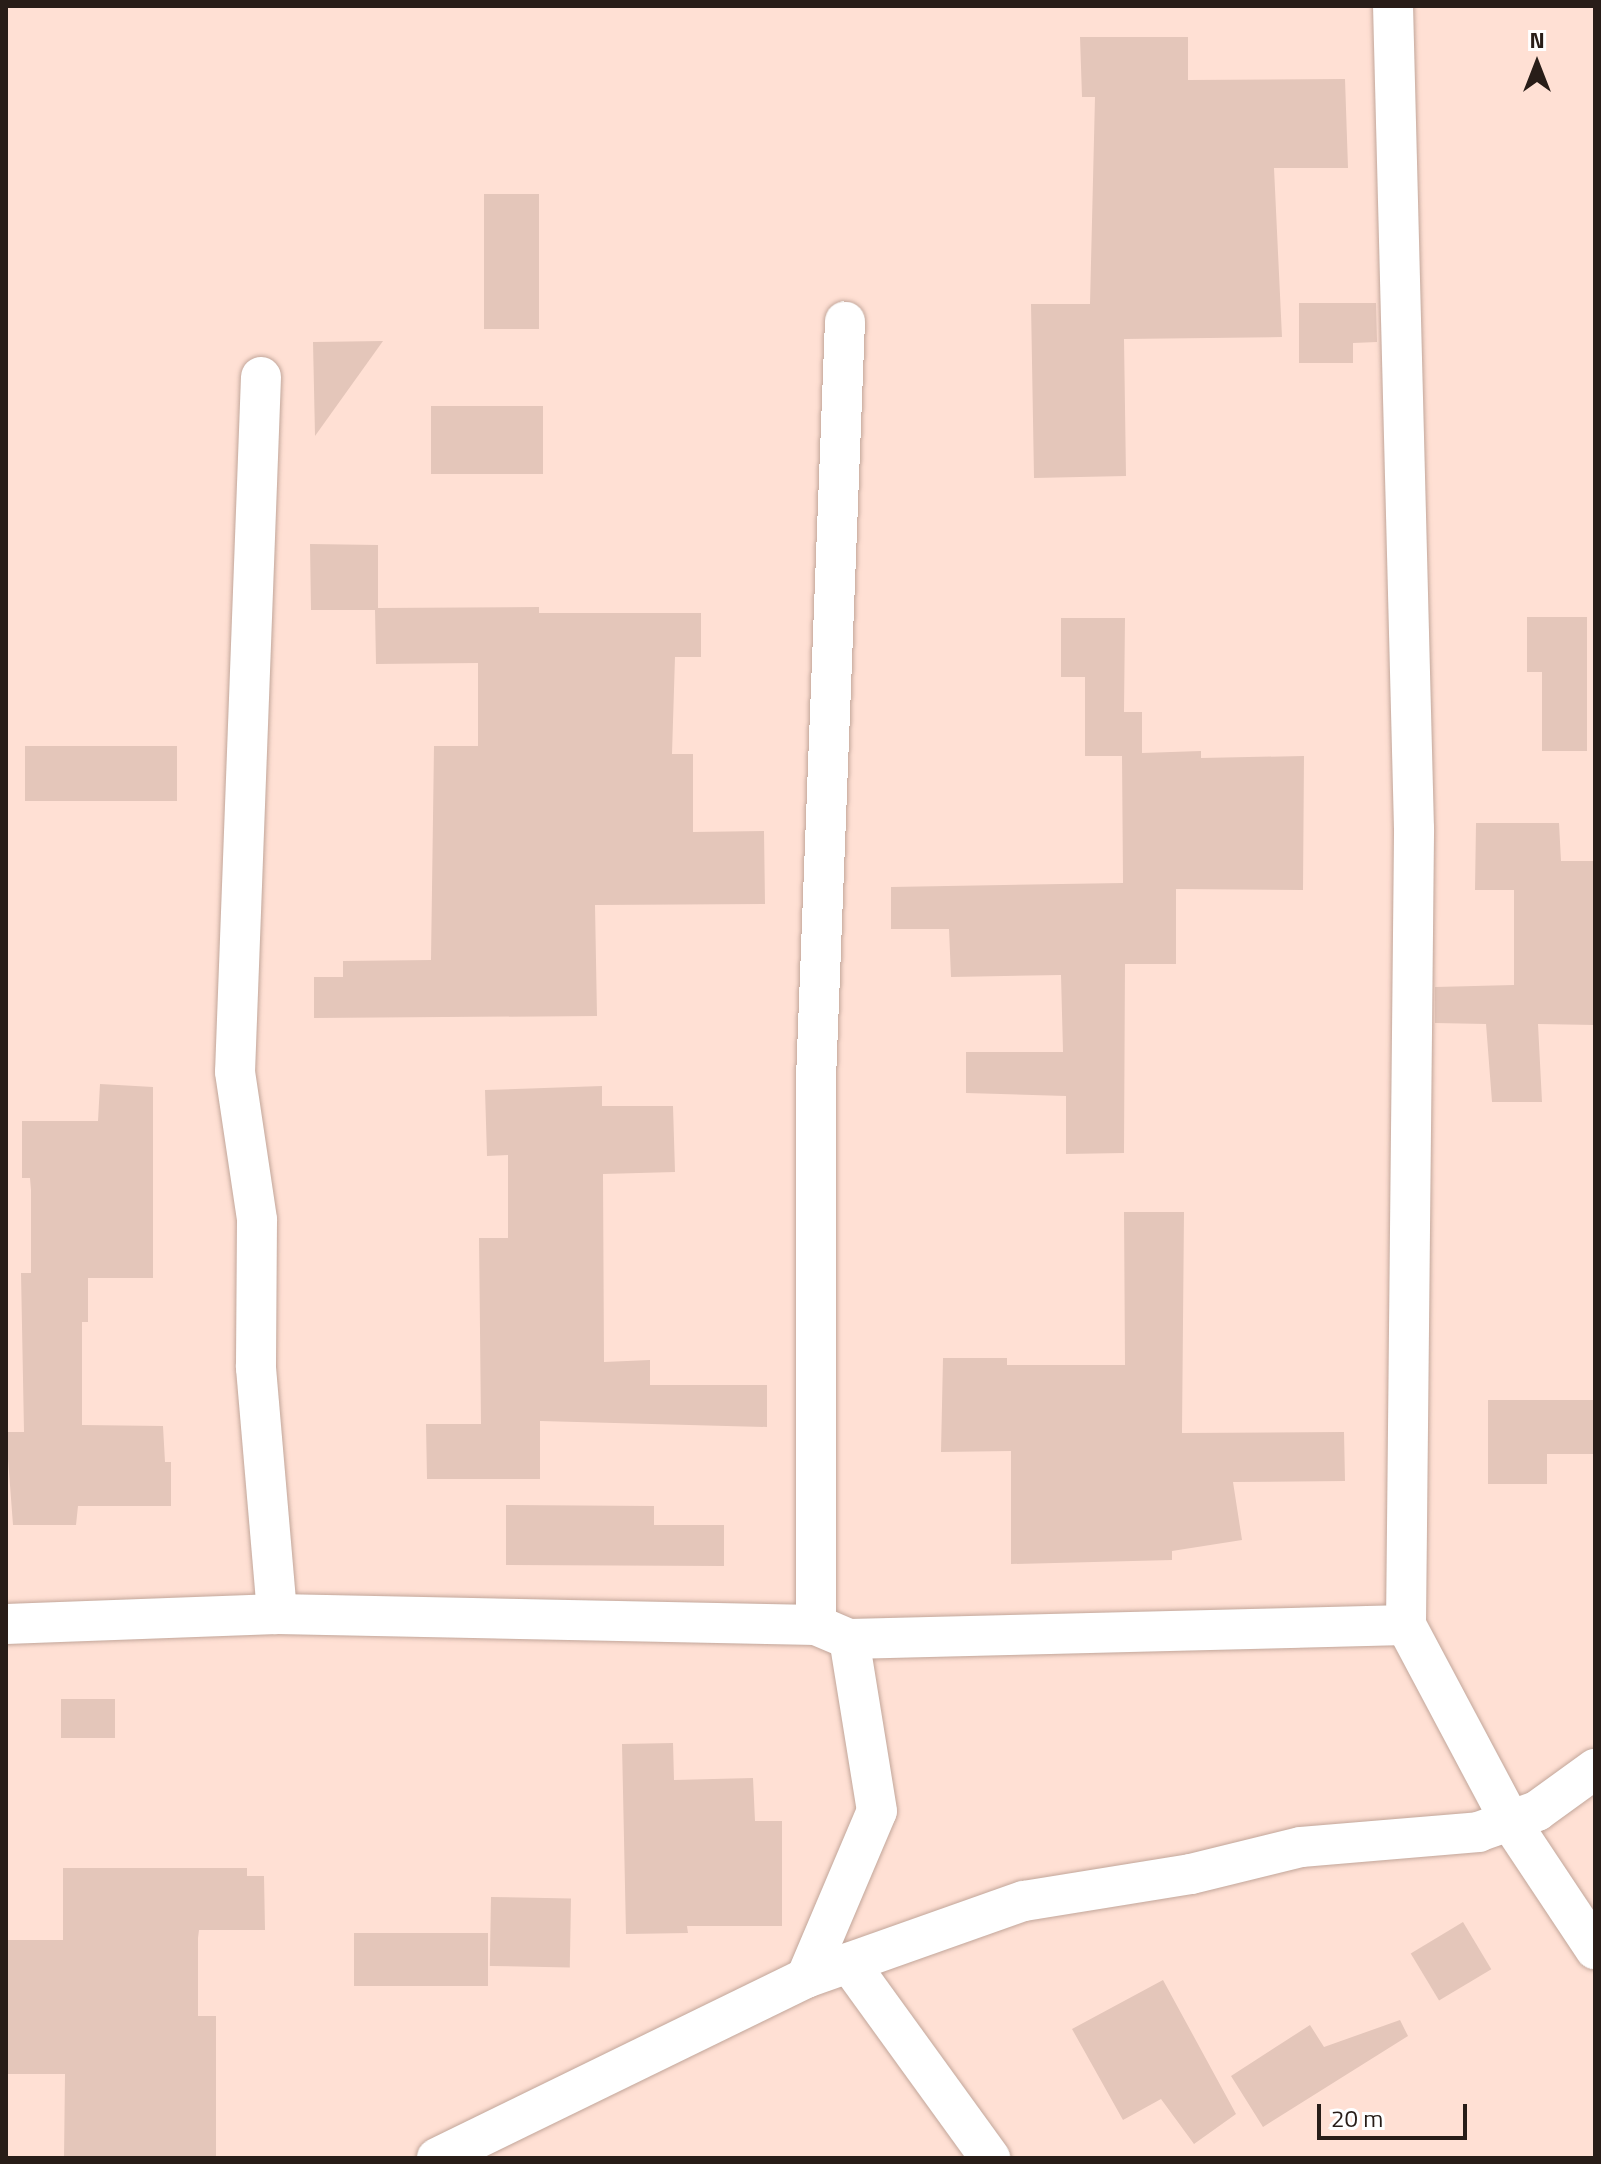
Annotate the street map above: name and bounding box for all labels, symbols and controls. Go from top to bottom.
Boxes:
text: N [1529,23,1545,57]
north arrow [1497,24,1577,104]
scale bar [1321,2088,1471,2138]
text: 20 m [1331,2100,1383,2136]

